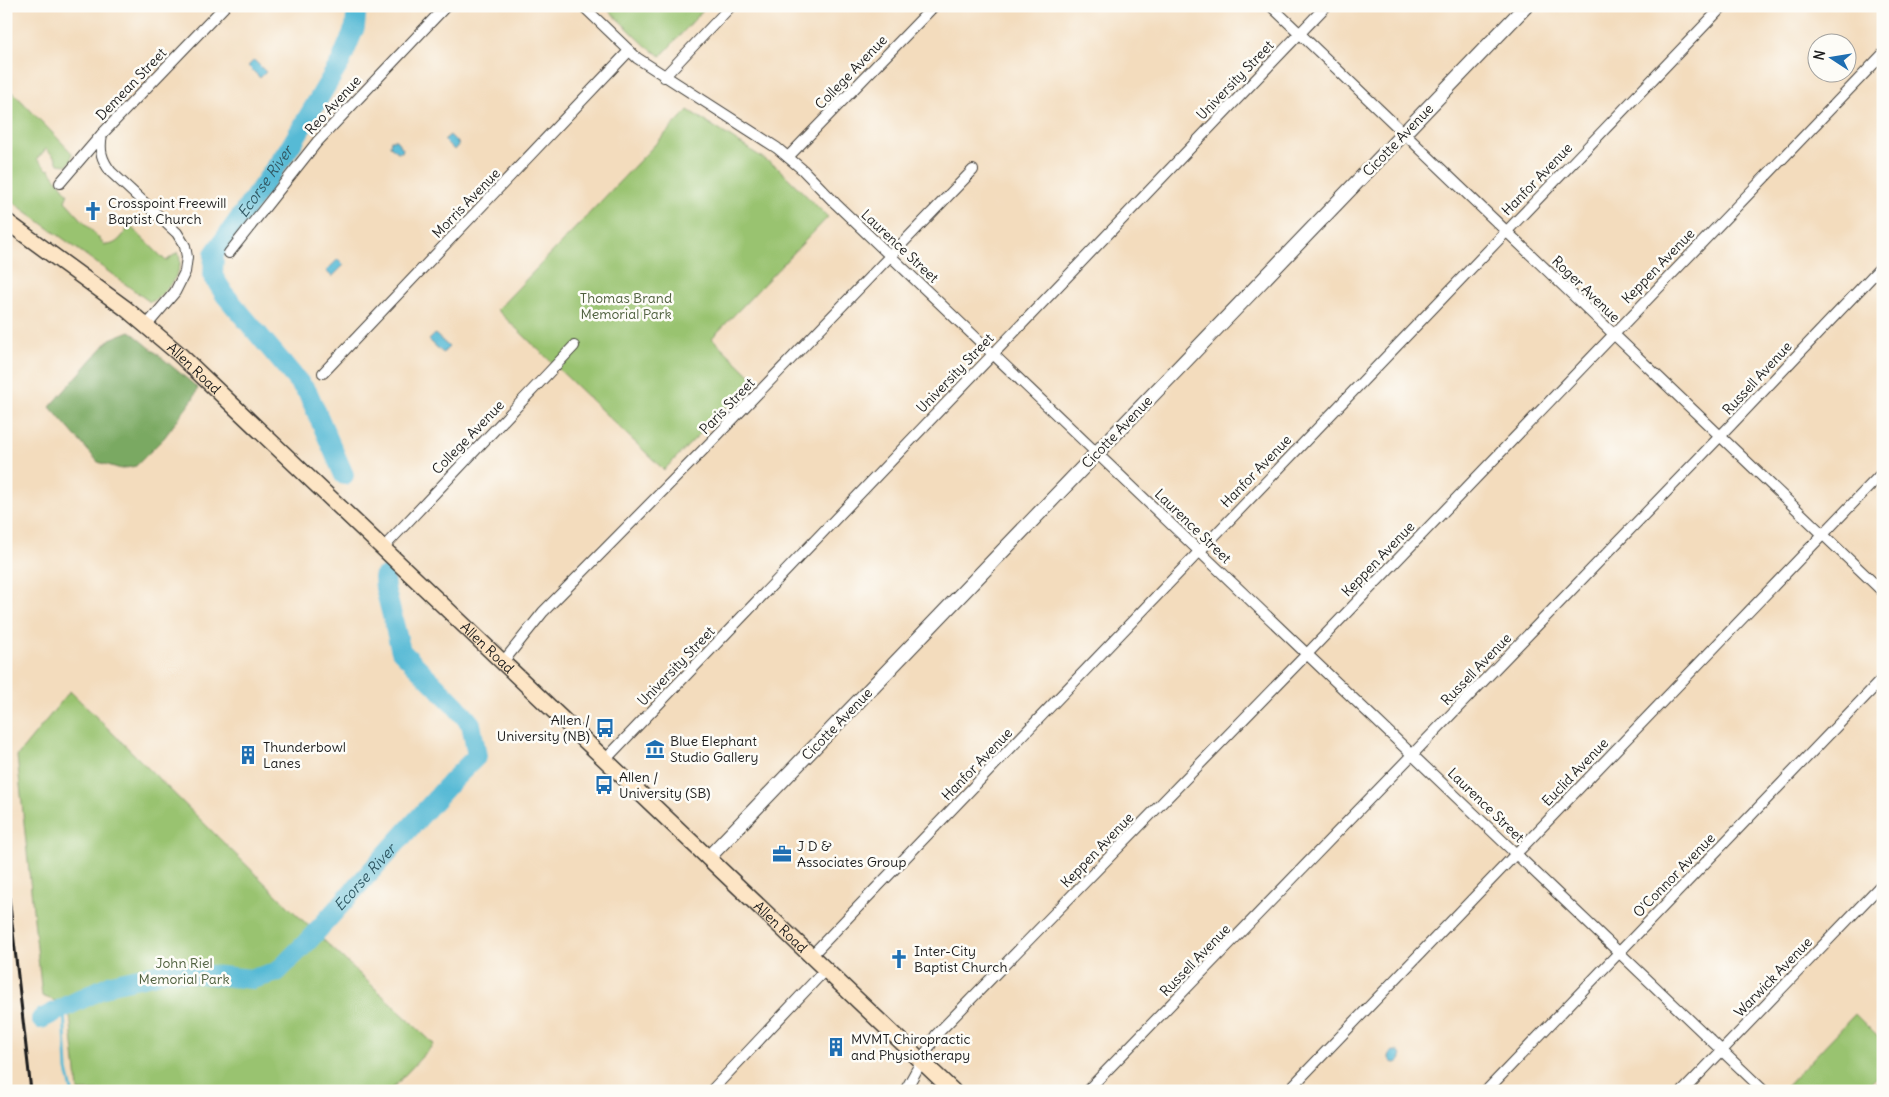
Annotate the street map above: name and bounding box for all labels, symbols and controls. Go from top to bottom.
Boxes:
street label: College Avenue [811,31,891,113]
north arrow [1806,32,1856,82]
street label: University Street [1193,36,1278,124]
street label: Demean Street [92,44,170,124]
text: N [1809,49,1829,62]
street label: Reo Avenue [301,72,365,138]
street label: Cicotte Avenue [1359,100,1437,180]
street label: Hanfor Avenue [1498,139,1576,219]
water label: Ecorse River [233,140,298,221]
street label: Morris Avenue [428,164,504,242]
place label: Crosspoint Freewill Baptist Church [108,194,226,228]
church icon: Crosspoint Freewill Baptist Church [82,200,104,222]
street label: Laurence Street [857,205,943,287]
street label: Keppen Avenue [1618,225,1698,307]
street label: Roger Avenue [1548,252,1624,326]
park label: Thomas Brand Memorial Park [580,289,672,323]
street label: University Street [913,329,998,417]
street label: Russell Avenue [1718,338,1796,418]
street label: Allen Road [163,339,224,398]
street label: Paris Street [696,374,759,438]
street label: Cicotte Avenue [1078,392,1156,472]
street label: College Avenue [428,396,508,478]
street label: Hanfor Avenue [1217,431,1295,511]
street label: Laurence Street [1151,485,1235,567]
street label: Keppen Avenue [1338,518,1418,600]
street label: Allen Road [457,618,518,677]
street label: University Street [634,622,719,710]
street label: Russell Avenue [1437,629,1515,709]
street label: Cicotte Avenue [798,684,876,764]
place label: Allen / University (NB) [497,711,590,745]
bus stop icon: Allen / University (NB) [594,717,616,739]
street label: Hanfor Avenue [938,724,1016,804]
place label: Blue Elephant Studio Gallery [670,732,759,766]
street label: Euclid Avenue [1538,734,1612,810]
place label: Thunderbowl Lanes [263,738,346,772]
museum icon: Blue Elephant Studio Gallery [644,738,666,760]
building icon: Thunderbowl Lanes [237,744,259,766]
street label: Laurence Street [1444,764,1528,846]
place label: Allen / University (SB) [619,768,710,802]
bus stop icon: Allen / University (SB) [593,774,615,796]
street label: Keppen Avenue [1057,809,1137,891]
street label: O'Connor Avenue [1629,829,1719,921]
place label: J D & Associates Group [797,837,906,871]
water label: Ecorse River [330,839,401,915]
office icon: J D & Associates Group [771,843,793,865]
street label: Allen Road [750,897,811,956]
street label: Russell Avenue [1156,920,1234,1000]
street label: Warwick Avenue [1730,933,1816,1021]
place label: Inter-City Baptist Church [914,942,1008,976]
church icon: Inter-City Baptist Church [888,948,910,970]
park label: John Riel Memorial Park [138,954,230,988]
place label: MVMT Chiropractic and Physiotherapy [851,1030,971,1064]
building icon: MVMT Chiropractic and Physiotherapy [825,1036,847,1058]

